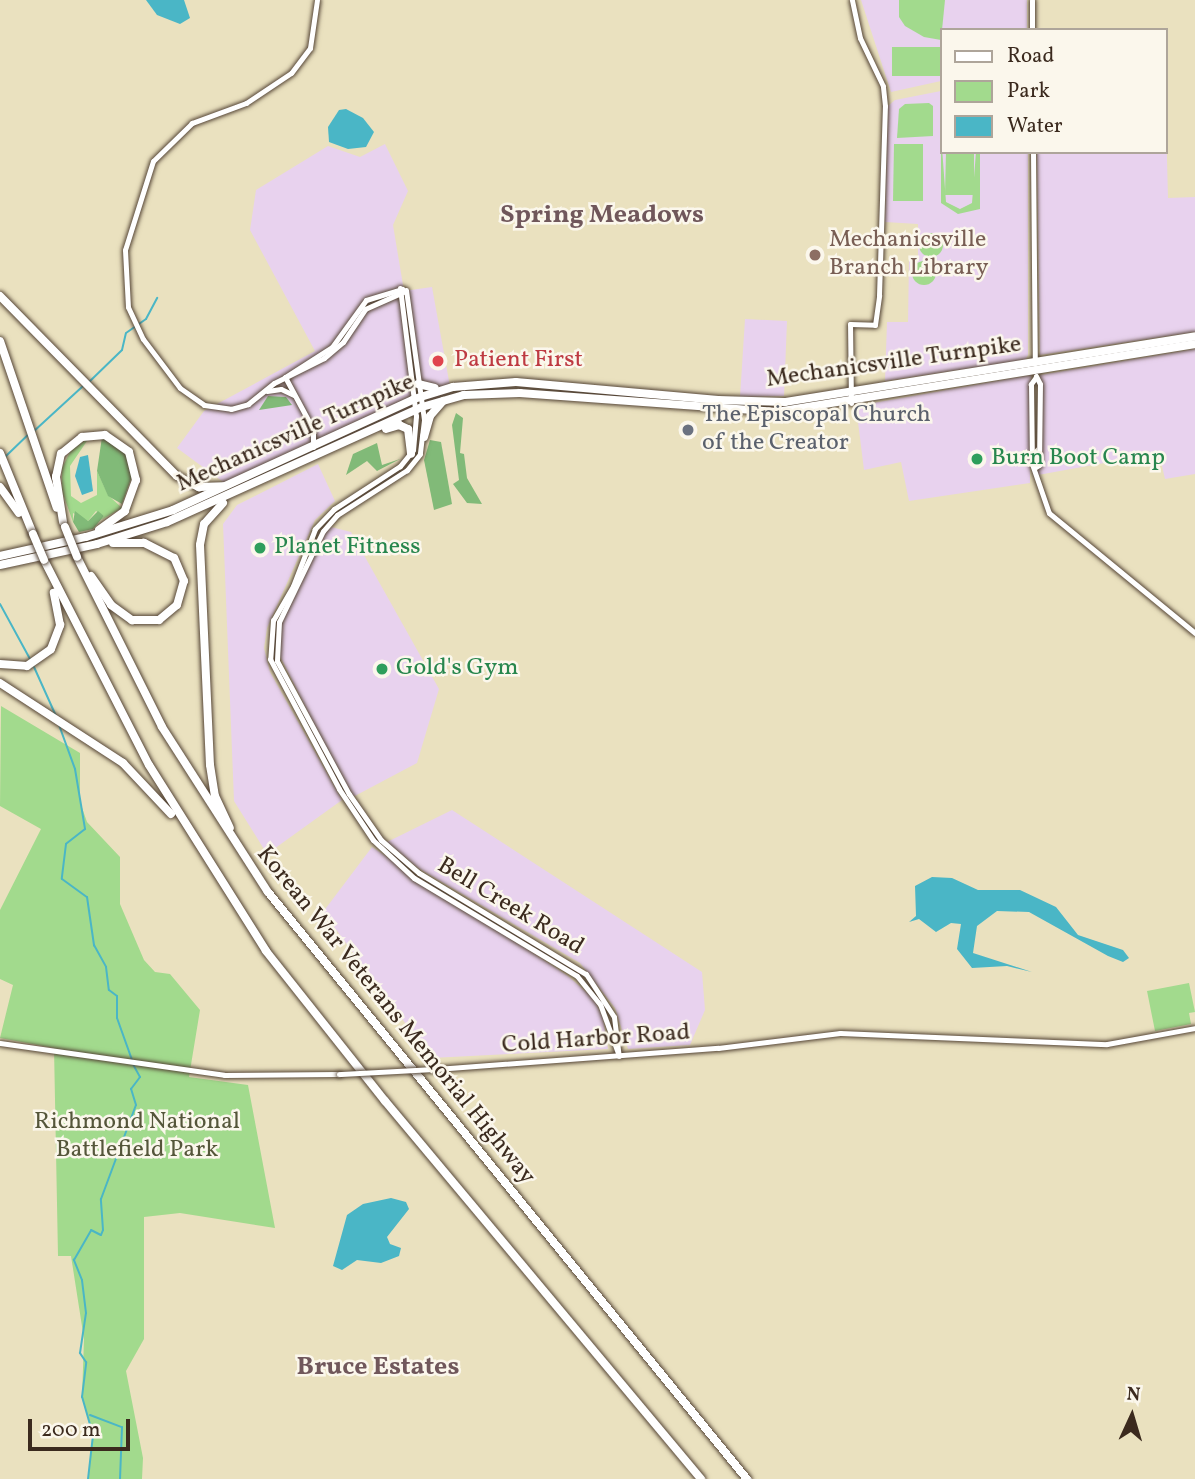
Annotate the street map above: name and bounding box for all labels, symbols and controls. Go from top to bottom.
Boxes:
legend [940,28,1167,154]
text: Road [1007,42,1054,71]
text: Park [1007,77,1050,106]
text: Water [1007,112,1063,141]
district label: Spring Meadows [500,200,704,232]
place label: Mechanicsville Branch Library [829,227,988,283]
marker: Mechanicsville Branch Library [807,247,823,263]
street label: Mechanicsville Turnpike [764,331,1024,395]
place label: Patient First [454,347,583,375]
marker: Patient First [428,351,448,371]
street label: Mechanicsville Turnpike [172,368,420,500]
place label: The Episcopal Church of the Creator [702,402,931,458]
marker: The Episcopal Church of the Creator [680,422,696,438]
place label: Burn Boot Camp [991,445,1165,473]
marker: Burn Boot Camp [969,451,985,467]
place label: Planet Fitness [274,534,421,562]
marker: Planet Fitness [252,540,268,556]
place label: Gold's Gym [396,655,518,683]
marker: Gold's Gym [374,661,390,677]
street label: Korean War Veterans Memorial Highway [249,840,541,1192]
street label: Bell Creek Road [431,852,589,962]
street label: Cold Harbor Road [501,1019,691,1061]
park label: Richmond National Battlefield Park [34,1109,240,1165]
district label: Bruce Estates [297,1352,459,1384]
north arrow [1097,1381,1167,1451]
text: N [1126,1382,1141,1409]
scale bar [32,1406,133,1450]
text: 200 m [41,1416,101,1445]

